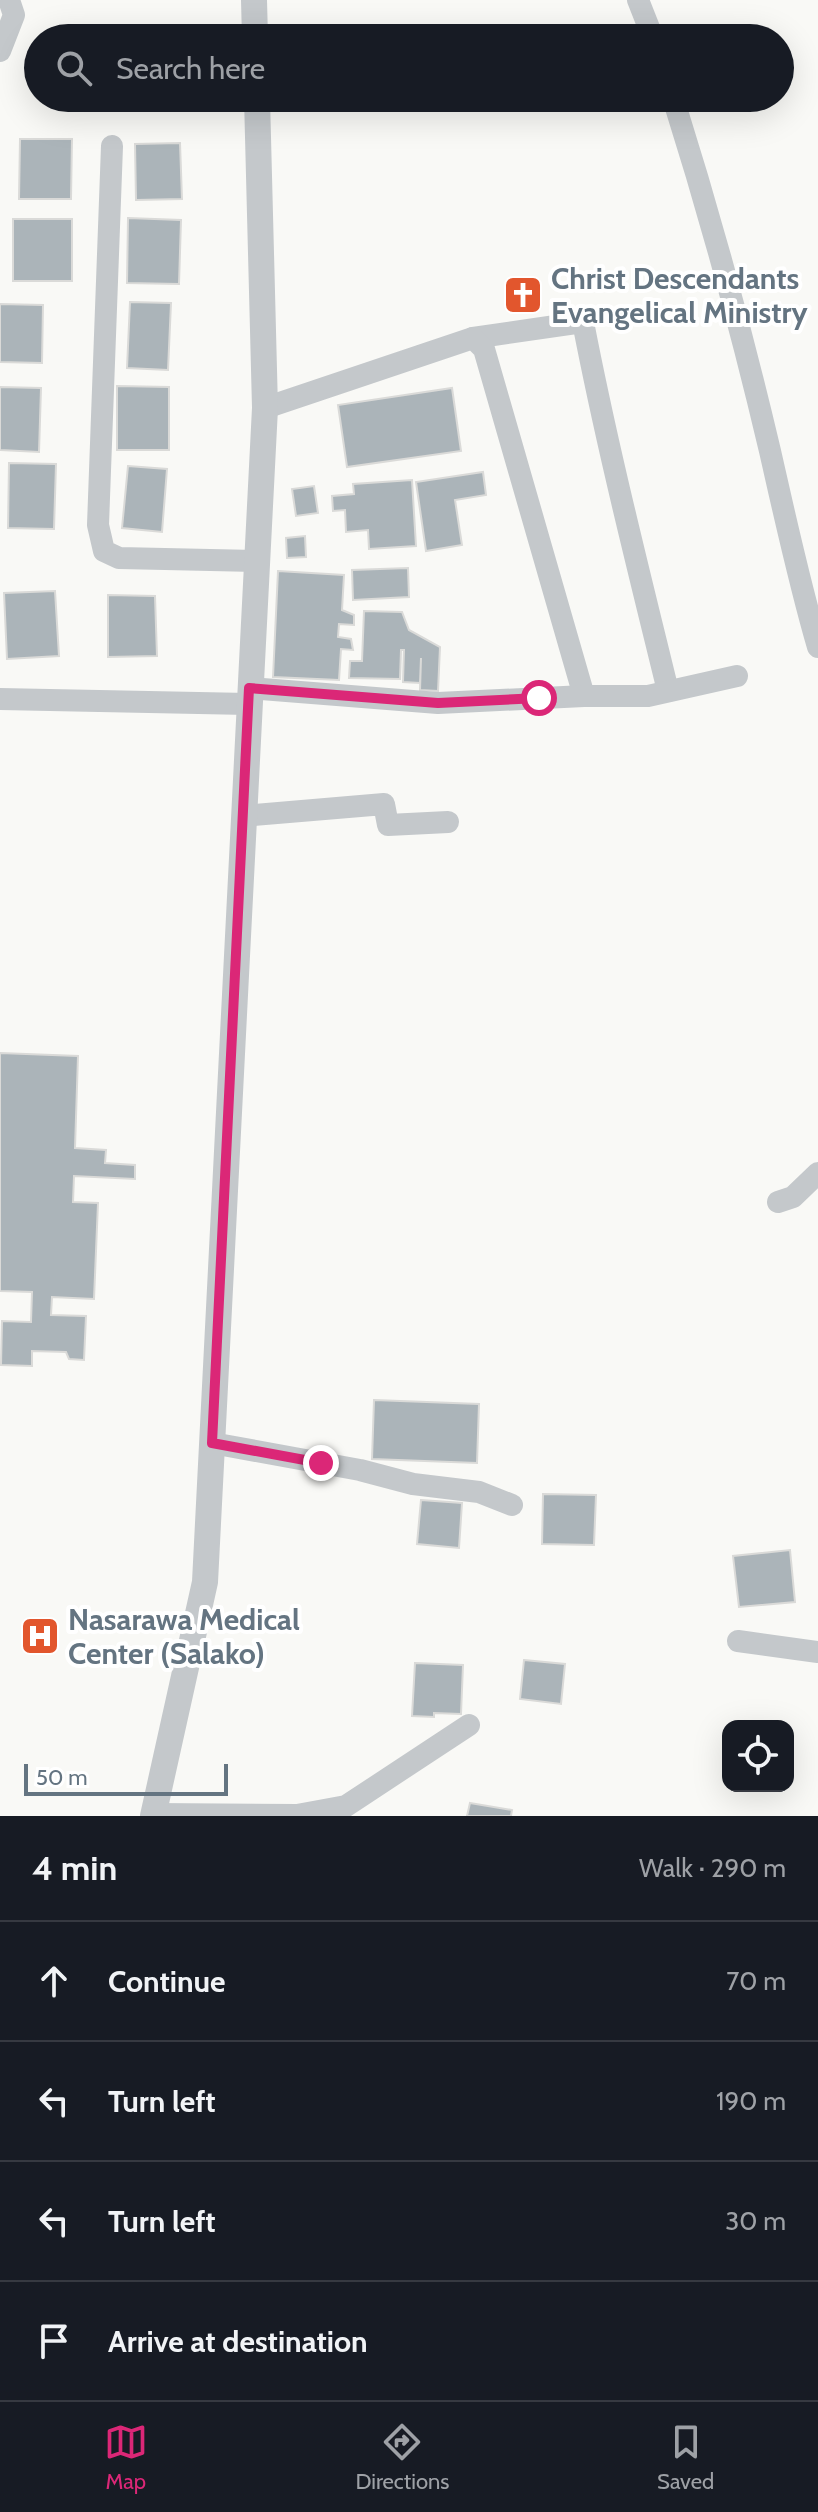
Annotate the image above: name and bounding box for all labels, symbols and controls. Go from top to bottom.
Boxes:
search box [24,24,794,112]
icon: search [52,46,96,90]
text: Search here [116,50,265,87]
place label: Christ Descendants Evangelical Ministry [551,260,809,331]
church icon: Christ Descendants Evangelical Ministry [502,274,544,316]
route start [521,680,557,716]
route end [303,1445,339,1481]
place label: Nasarawa Medical Center (Salako) [68,1601,300,1672]
hospital icon: Nasarawa Medical Center (Salako) [19,1615,61,1657]
map controls [722,1720,794,1792]
button: locate [722,1720,794,1792]
scale bar [24,1760,228,1796]
text: 50 m [36,1764,88,1791]
text: 4 min [32,1847,117,1889]
text: Walk · 290 m [639,1852,786,1884]
icon: ahead [32,1959,76,2003]
text: Continue [108,1963,225,2000]
text: 70 m [726,1965,786,1997]
icon: left [32,2079,76,2123]
text: Turn left [108,2083,216,2120]
text: 190 m [716,2085,786,2117]
icon: left [32,2199,76,2243]
text: Turn left [108,2203,216,2240]
text: 30 m [725,2205,786,2237]
icon: arrive [32,2319,76,2363]
text: Arrive at destination [108,2323,368,2360]
tab: Map [104,2420,148,2495]
tab: Directions [355,2420,449,2495]
tab: Saved [657,2420,714,2495]

